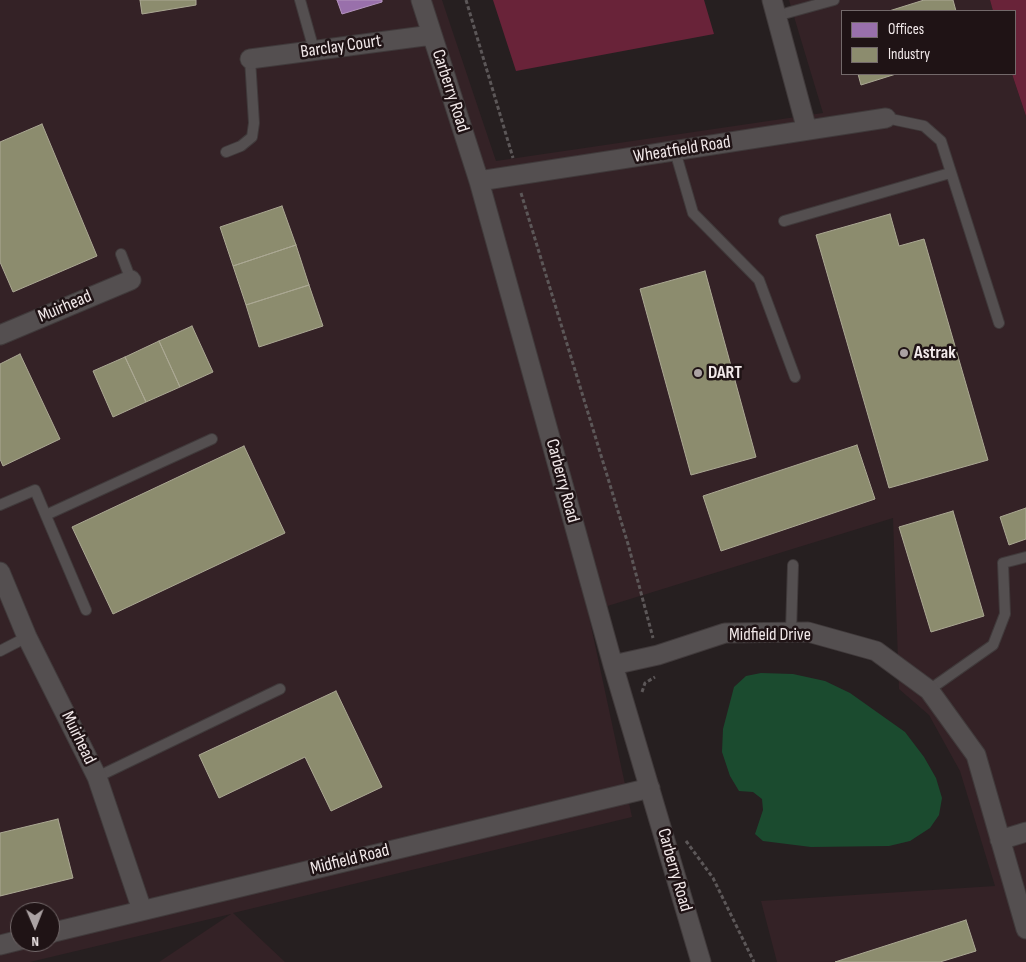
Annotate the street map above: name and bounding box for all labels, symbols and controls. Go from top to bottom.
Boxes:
legend [841,10,1016,75]
text: Offices [888,20,924,39]
street label: Barclay Court [299,31,383,63]
text: Industry [888,45,930,64]
street label: Carberry Road [427,47,473,135]
street label: Wheatfield Road [632,132,732,168]
street label: Muirhead [35,286,95,328]
place label: Astrak [914,342,956,364]
marker: Astrak [898,347,910,359]
place label: DART [708,362,742,384]
marker: DART [692,367,704,379]
street label: Carberry Road [541,437,583,525]
street label: Midfield Drive [729,624,811,646]
street label: Muirhead [56,708,100,768]
street label: Carberry Road [652,826,696,914]
street label: Midfield Road [308,840,392,880]
north arrow [10,902,60,952]
text: N [31,933,39,950]

